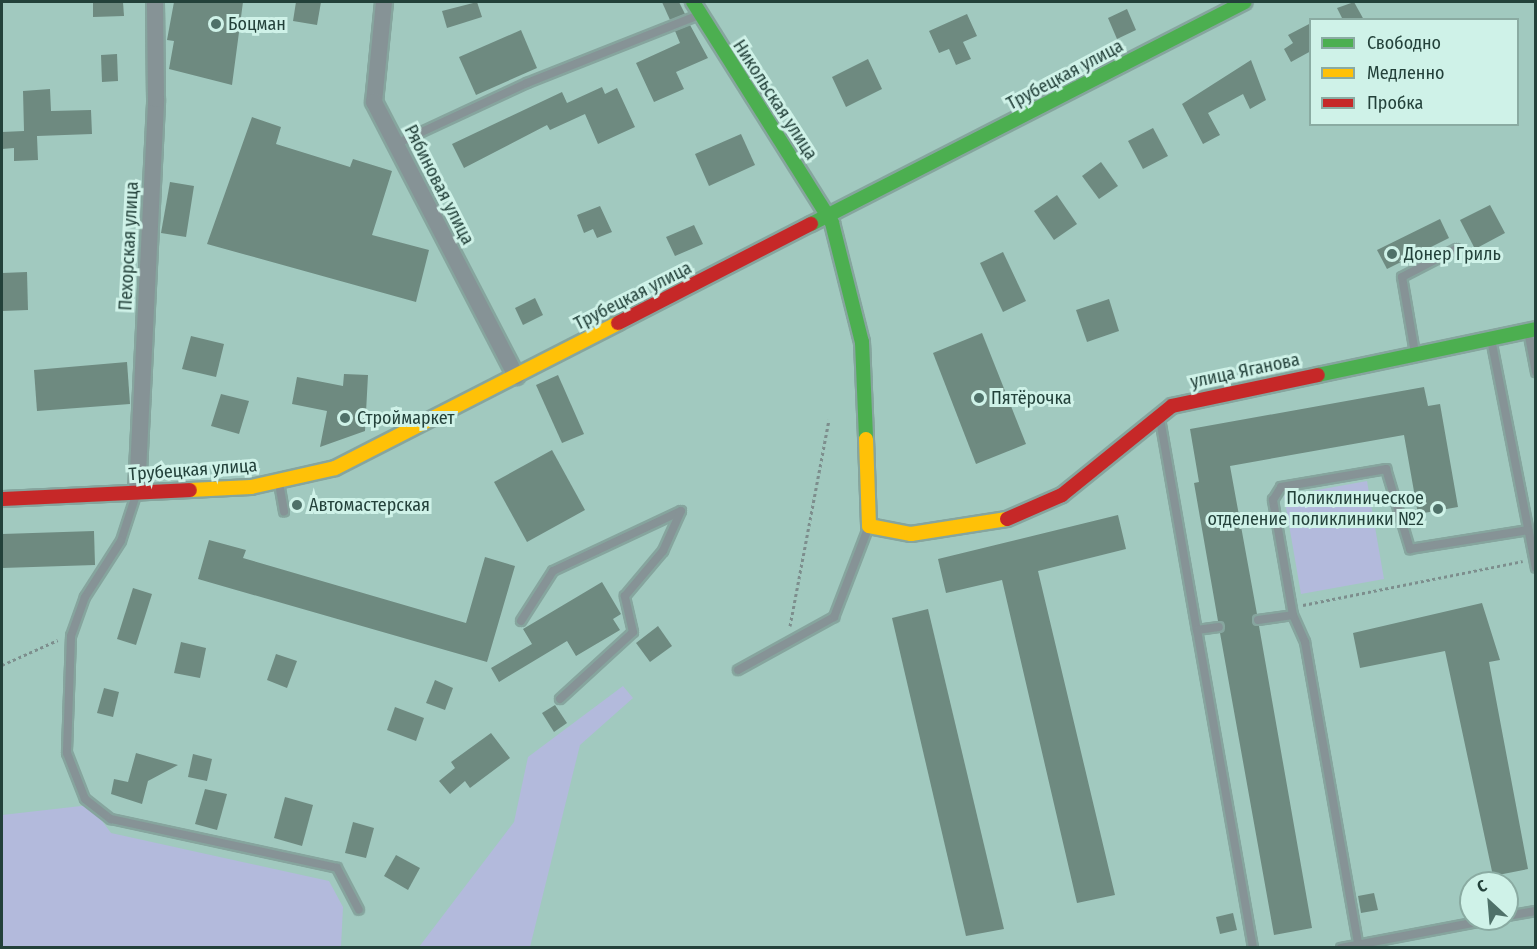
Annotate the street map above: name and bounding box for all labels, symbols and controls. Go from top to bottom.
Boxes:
place label: Боцман [228,13,286,35]
marker: Боцман [209,17,223,31]
legend [1309,18,1519,126]
text: Свободно [1367,32,1441,54]
street label: Трубецкая улица [1003,35,1127,115]
street label: Никольская улица [728,36,822,164]
text: Медленно [1367,62,1445,84]
text: Пробка [1367,92,1423,114]
street label: Рябиновая улица [399,121,479,249]
street label: Пехорская улица [115,181,143,311]
place label: Донер Гриль [1404,243,1501,265]
marker: Донер Гриль [1385,247,1399,261]
street label: Трубецкая улица [571,257,695,335]
street label: улица Яганова [1188,349,1302,393]
place label: Пятёрочка [991,387,1071,409]
marker: Пятёрочка [972,391,986,405]
place label: Строймаркет [357,407,455,429]
marker: Строймаркет [338,411,352,425]
street label: Трубецкая улица [128,455,258,485]
place label: Поликлиническое отделение поликлиники №2 [1207,488,1424,530]
place label: Автомастерская [309,494,430,516]
marker: Автомастерская [290,498,304,512]
marker: Поликлиническое отделение поликлиники №2 [1429,500,1447,518]
north arrow [1459,871,1519,931]
text: С [1474,876,1490,897]

